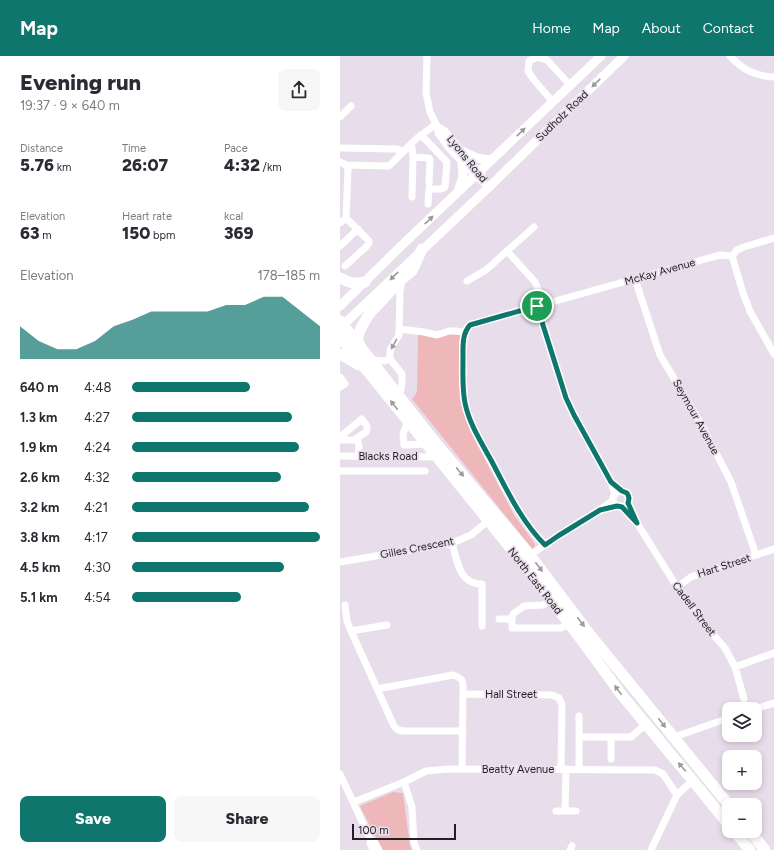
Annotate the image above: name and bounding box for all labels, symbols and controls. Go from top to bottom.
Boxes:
text: Map [20,17,58,40]
text: Home [532,20,571,37]
text: Map [593,20,620,37]
text: About [642,20,681,37]
text: Contact [703,20,754,37]
text: Evening run [20,69,141,96]
button: share [278,69,320,111]
one-way arrow [591,78,601,88]
street label: Sudholz Road [533,88,591,144]
text: 19:37 · 9 × 640 m [20,98,120,113]
one-way arrow [516,127,526,137]
street label: Lyons Road [444,133,490,185]
text: Distance [20,142,63,155]
text: Time [122,142,146,155]
text: Pace [224,142,248,155]
text: 5.76 [20,155,54,175]
text: 26:07 [122,155,168,175]
text: 4:32 [224,155,260,175]
text: km [54,161,71,174]
text: /km [260,161,282,174]
text: Elevation [20,210,65,223]
text: Heart rate [122,210,172,223]
text: kcal [224,210,243,223]
one-way arrow [424,215,434,224]
text: 63 [20,223,40,243]
text: 150 [122,223,150,243]
text: 369 [224,223,253,243]
text: m [40,229,52,242]
text: bpm [150,229,175,242]
street label: McKay Avenue [623,256,697,288]
text: Elevation [20,268,73,283]
text: 178–185 m [257,268,320,283]
one-way arrow [389,271,399,281]
pin [520,289,554,323]
icon: arrive [526,295,548,317]
one-way arrow [390,339,397,350]
street label: Seymour Avenue [670,377,722,457]
text: 640 m [20,380,59,395]
text: 4:48 [84,380,111,395]
one-way arrow [390,399,399,410]
text: 1.3 km [20,410,57,425]
text: 4:27 [84,410,110,425]
text: 1.9 km [20,440,58,455]
text: 4:24 [84,440,111,455]
street label: Blacks Road [358,450,418,463]
one-way arrow [456,467,465,477]
text: 2.6 km [20,470,60,485]
text: 4:32 [84,470,110,485]
text: 3.2 km [20,500,59,515]
text: 4:21 [84,500,108,515]
text: 3.8 km [20,530,60,545]
text: 4:17 [84,530,108,545]
street label: Gilles Crescent [379,534,455,562]
street label: North East Road [505,545,565,617]
street label: Hart Street [696,551,752,581]
text: 4.5 km [20,560,60,575]
text: 4:30 [84,560,111,575]
one-way arrow [535,562,543,573]
street label: Cadell Street [669,579,719,639]
text: 5.1 km [20,590,58,605]
text: 4:54 [84,590,111,605]
one-way arrow [576,617,585,628]
one-way arrow [614,685,622,695]
street label: Hall Street [485,688,537,701]
map controls [722,702,762,838]
button: layers [722,702,762,742]
one-way arrow [658,718,667,729]
button: + [722,750,762,790]
street label: Beatty Avenue [482,763,554,776]
one-way arrow [678,763,687,772]
button: Save [20,796,166,842]
button: Share [174,796,320,842]
button: − [722,798,762,838]
scale bar [352,822,456,841]
text: 100 m [358,824,389,837]

